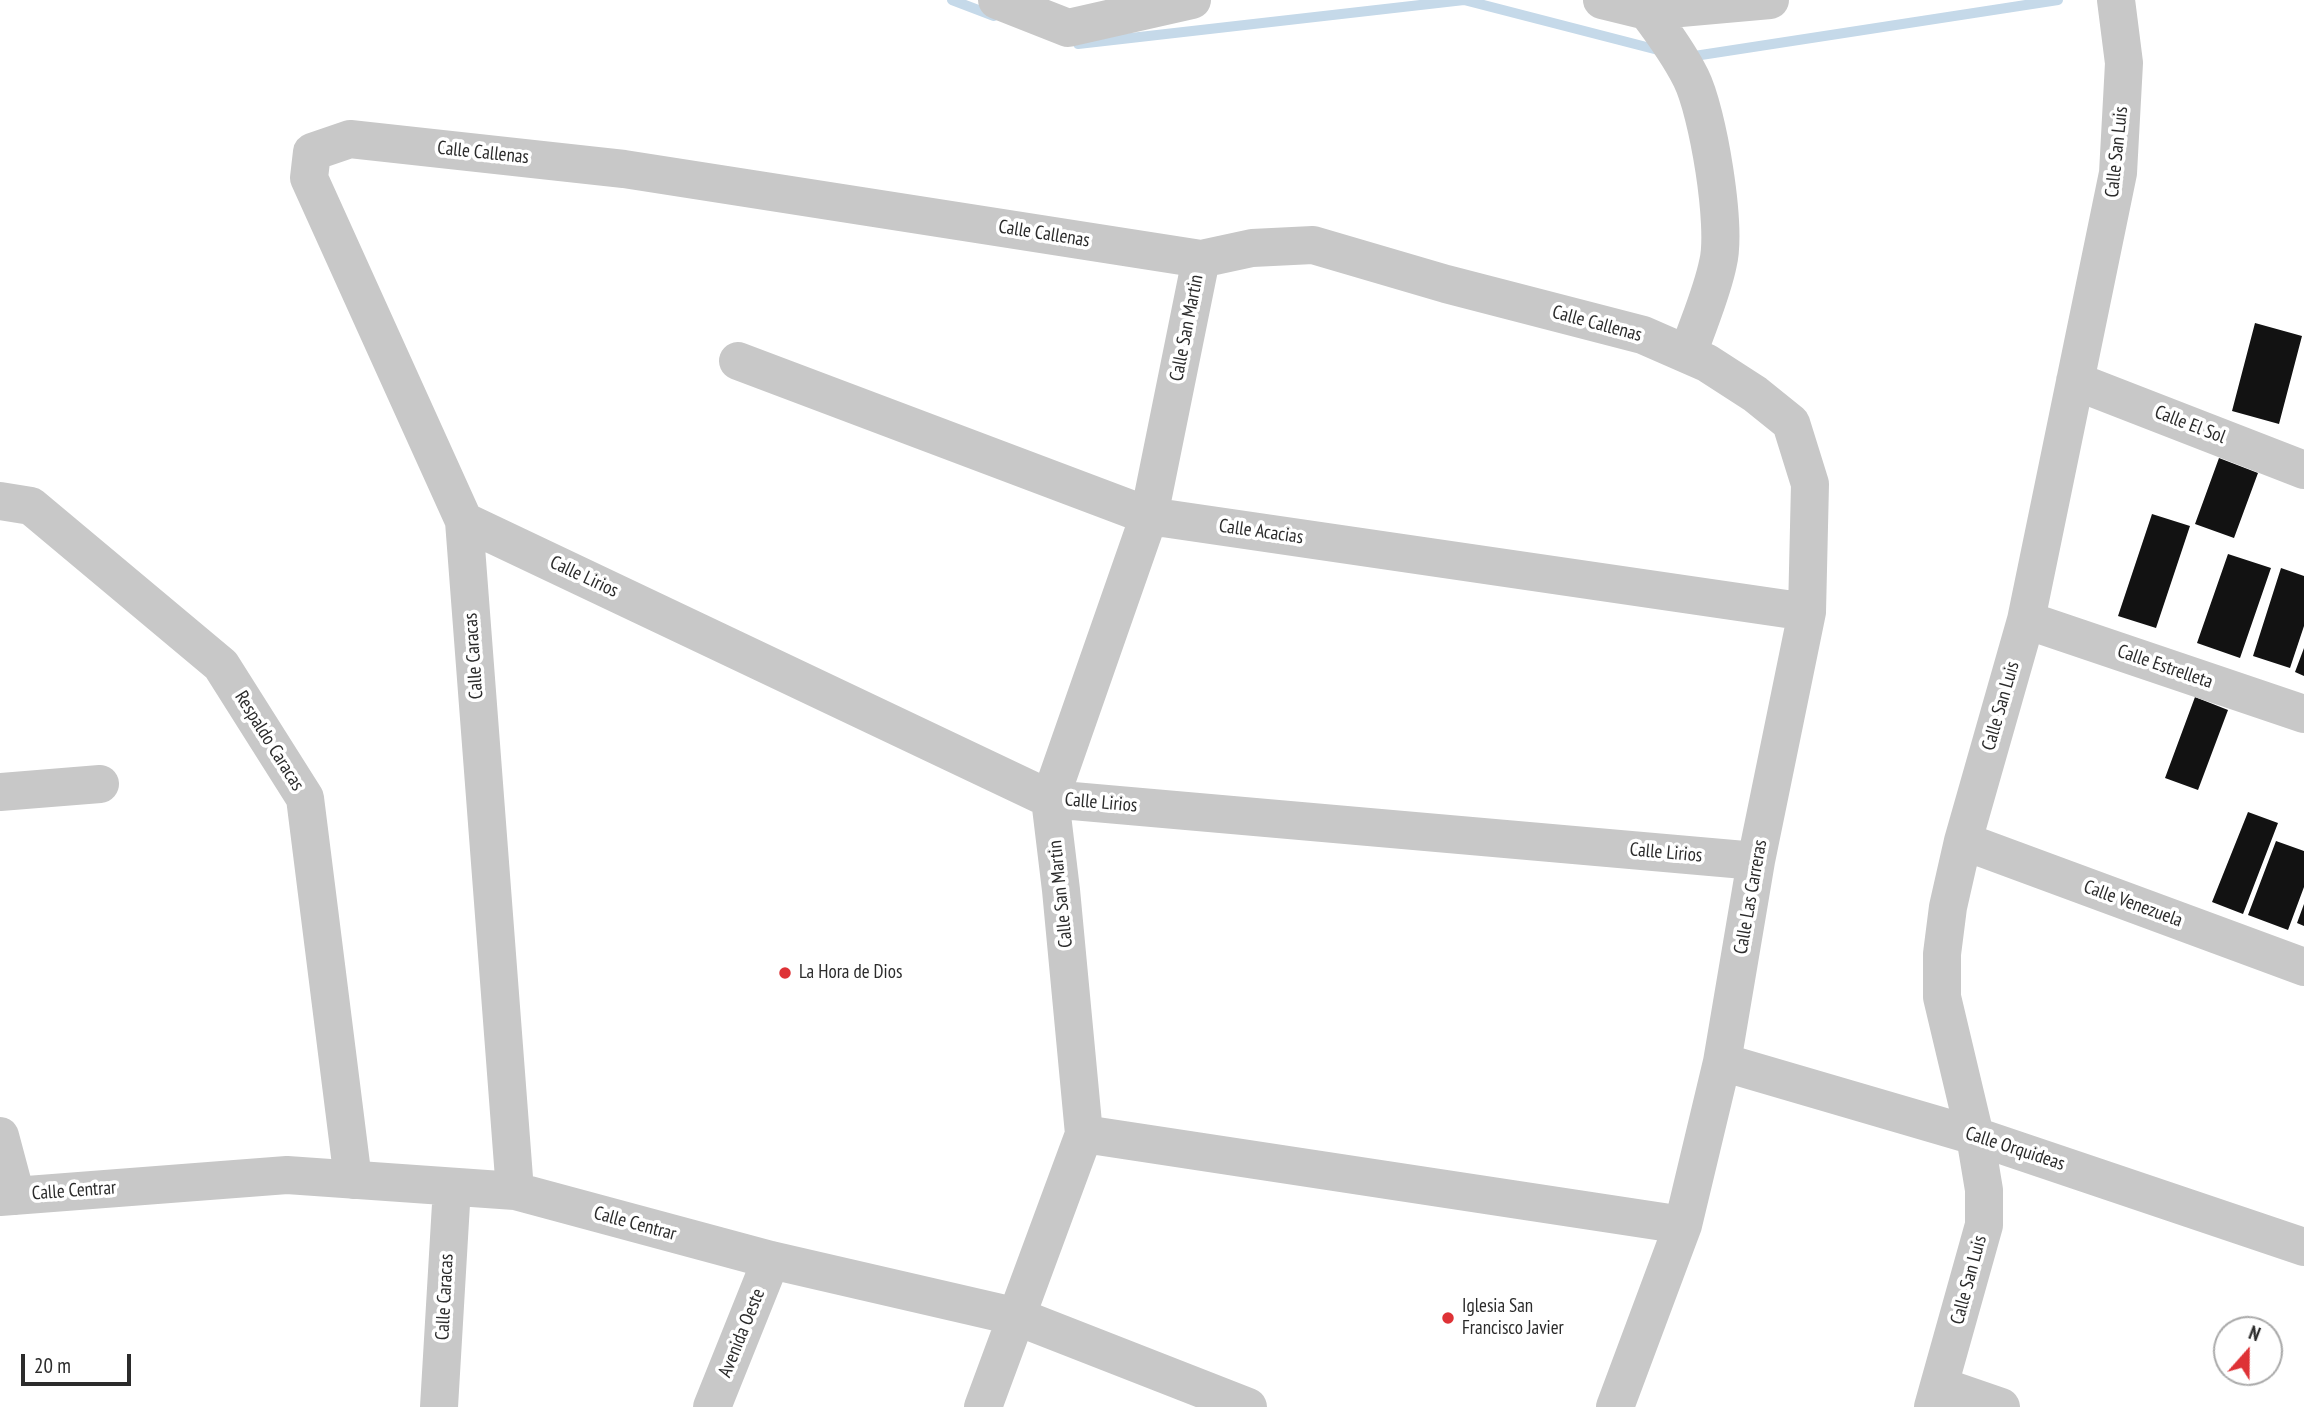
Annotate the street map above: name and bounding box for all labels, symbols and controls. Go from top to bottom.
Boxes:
street label: Calle San Luis [2101,105,2133,199]
street label: Calle Callenas [436,137,530,169]
street label: Calle Callenas [997,216,1091,252]
street label: Calle San Martin [1166,273,1208,383]
street label: Calle Callenas [1550,301,1644,347]
street label: Calle El Sol [2151,401,2229,449]
street label: Calle Acacias [1217,515,1305,549]
street label: Calle Lirios [546,551,622,603]
street label: Calle Caracas [460,612,488,700]
street label: Calle Estrelleta [2114,640,2216,694]
street label: Calle San Luis [1977,659,2025,753]
street label: Respaldo Caracas [229,687,309,795]
street label: Calle Lirios [1064,788,1138,818]
street label: Calle Lirios [1629,838,1703,868]
street label: Calle Las Carreras [1730,838,1772,956]
street label: Calle San Martin [1044,839,1078,949]
street label: Calle Venezuela [2080,876,2186,932]
place label: La Hora de Dios [799,962,902,984]
marker: La Hora de Dios [777,965,793,981]
street label: Calle Orquideas [1962,1122,2068,1176]
street label: Calle Centrar [31,1177,117,1205]
street label: Calle Centrar [591,1202,679,1246]
street label: Calle San Luis [1946,1233,1992,1327]
street label: Calle Caracas [431,1253,459,1341]
street label: Avenida Oeste [714,1285,770,1381]
place label: Iglesia San Francisco Javier [1462,1296,1564,1340]
marker: Iglesia San Francisco Javier [1440,1310,1456,1326]
north arrow [2213,1316,2283,1386]
text: N [2246,1320,2264,1346]
scale bar [24,1340,135,1384]
text: 20 m [34,1352,71,1379]

